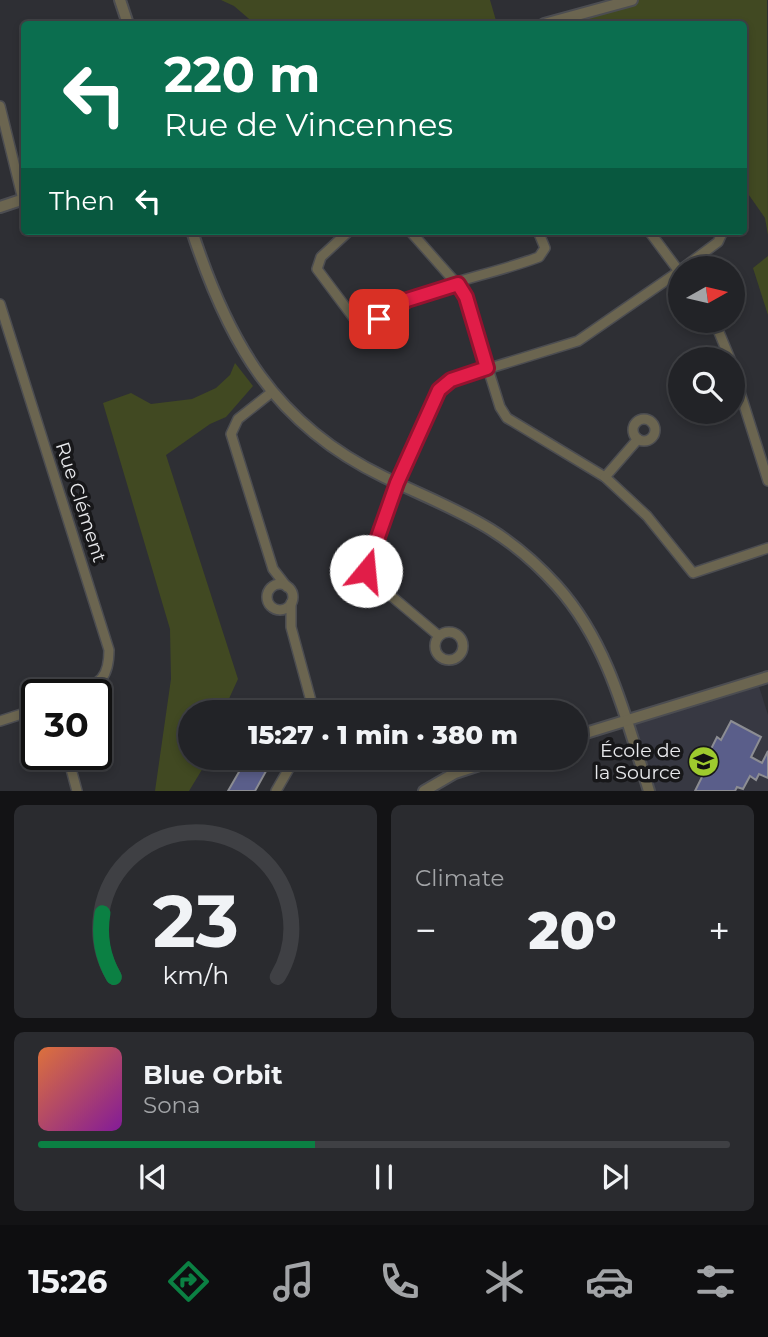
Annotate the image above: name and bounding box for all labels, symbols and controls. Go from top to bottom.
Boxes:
text: 220 m [164,45,320,104]
icon: left [49,49,140,140]
text: Rue de Vincennes [164,105,453,144]
icon: left [129,182,167,220]
text: Then [49,185,115,217]
north arrow [668,256,746,332]
map controls [668,256,745,424]
pin [349,289,409,349]
icon: arrive [360,300,398,338]
button: search [668,347,745,424]
street label: Rue Clément [51,439,111,565]
position arrow [329,534,403,608]
speed limit sign: 30 [21,679,112,770]
text: 15:27 · 1 min · 380 m [248,719,518,751]
place label: École de la Source [594,739,681,784]
school or university icon: École de la Source [687,744,721,778]
text: Climate [415,864,504,892]
text: 23 [152,878,239,966]
text: 20° [528,899,617,962]
text: − [415,907,437,954]
text: + [708,907,730,954]
text: km/h [162,960,229,990]
text: Blue Orbit [143,1059,282,1091]
text: Sona [143,1091,201,1119]
icon: previous [134,1158,172,1196]
icon: pause [365,1158,403,1196]
icon: next [596,1158,634,1196]
icon: directions [164,1257,213,1306]
icon: music [269,1257,318,1306]
icon: phone [375,1257,424,1306]
icon: climate [480,1257,529,1306]
icon: car [585,1257,634,1306]
icon: filters [691,1257,740,1306]
text: 15:26 [28,1262,107,1301]

